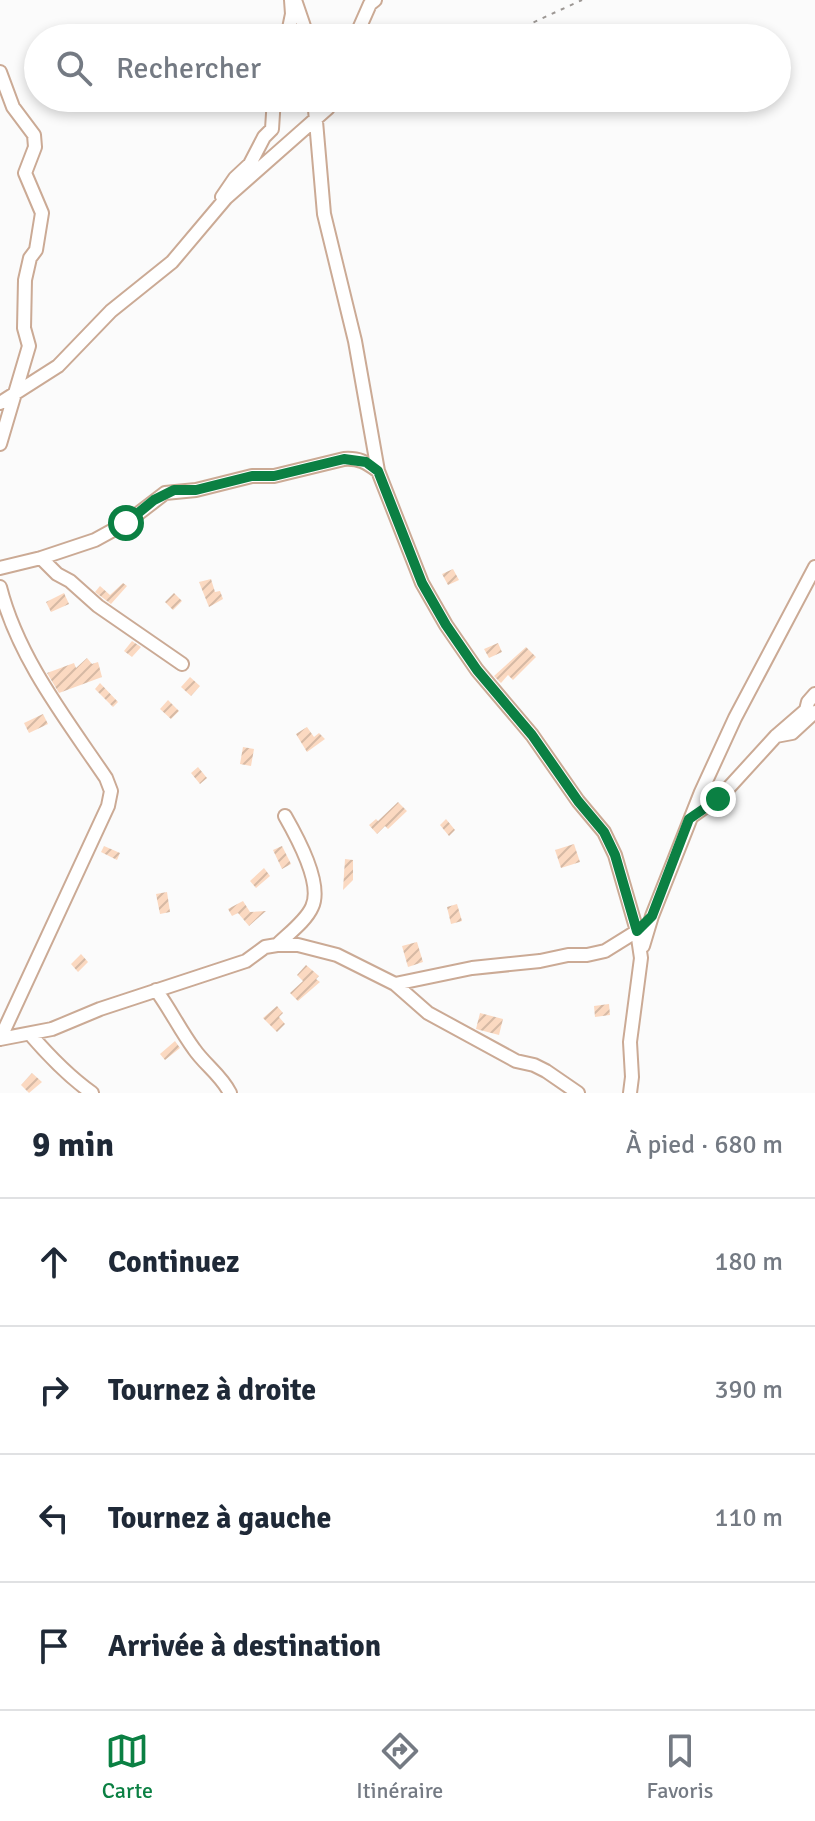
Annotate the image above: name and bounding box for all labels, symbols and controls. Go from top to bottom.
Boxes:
search box [24,24,791,112]
icon: search [52,46,96,90]
text: Rechercher [116,50,261,87]
route start [108,505,144,541]
route end [700,781,736,817]
text: 9 min [32,1124,114,1166]
text: À pied · 680 m [626,1129,783,1161]
icon: ahead [32,1240,76,1284]
text: Continuez [108,1244,240,1281]
text: 180 m [714,1246,783,1278]
icon: right [32,1368,76,1412]
text: Tournez à droite [108,1372,316,1409]
text: 390 m [714,1374,783,1406]
icon: left [32,1496,76,1540]
text: Tournez à gauche [108,1500,331,1537]
text: 110 m [714,1502,783,1534]
icon: arrive [32,1624,76,1668]
text: Arrivée à destination [108,1628,381,1665]
tab: Carte [102,1729,153,1804]
tab: Itinéraire [356,1729,443,1804]
tab: Favoris [647,1729,713,1804]

